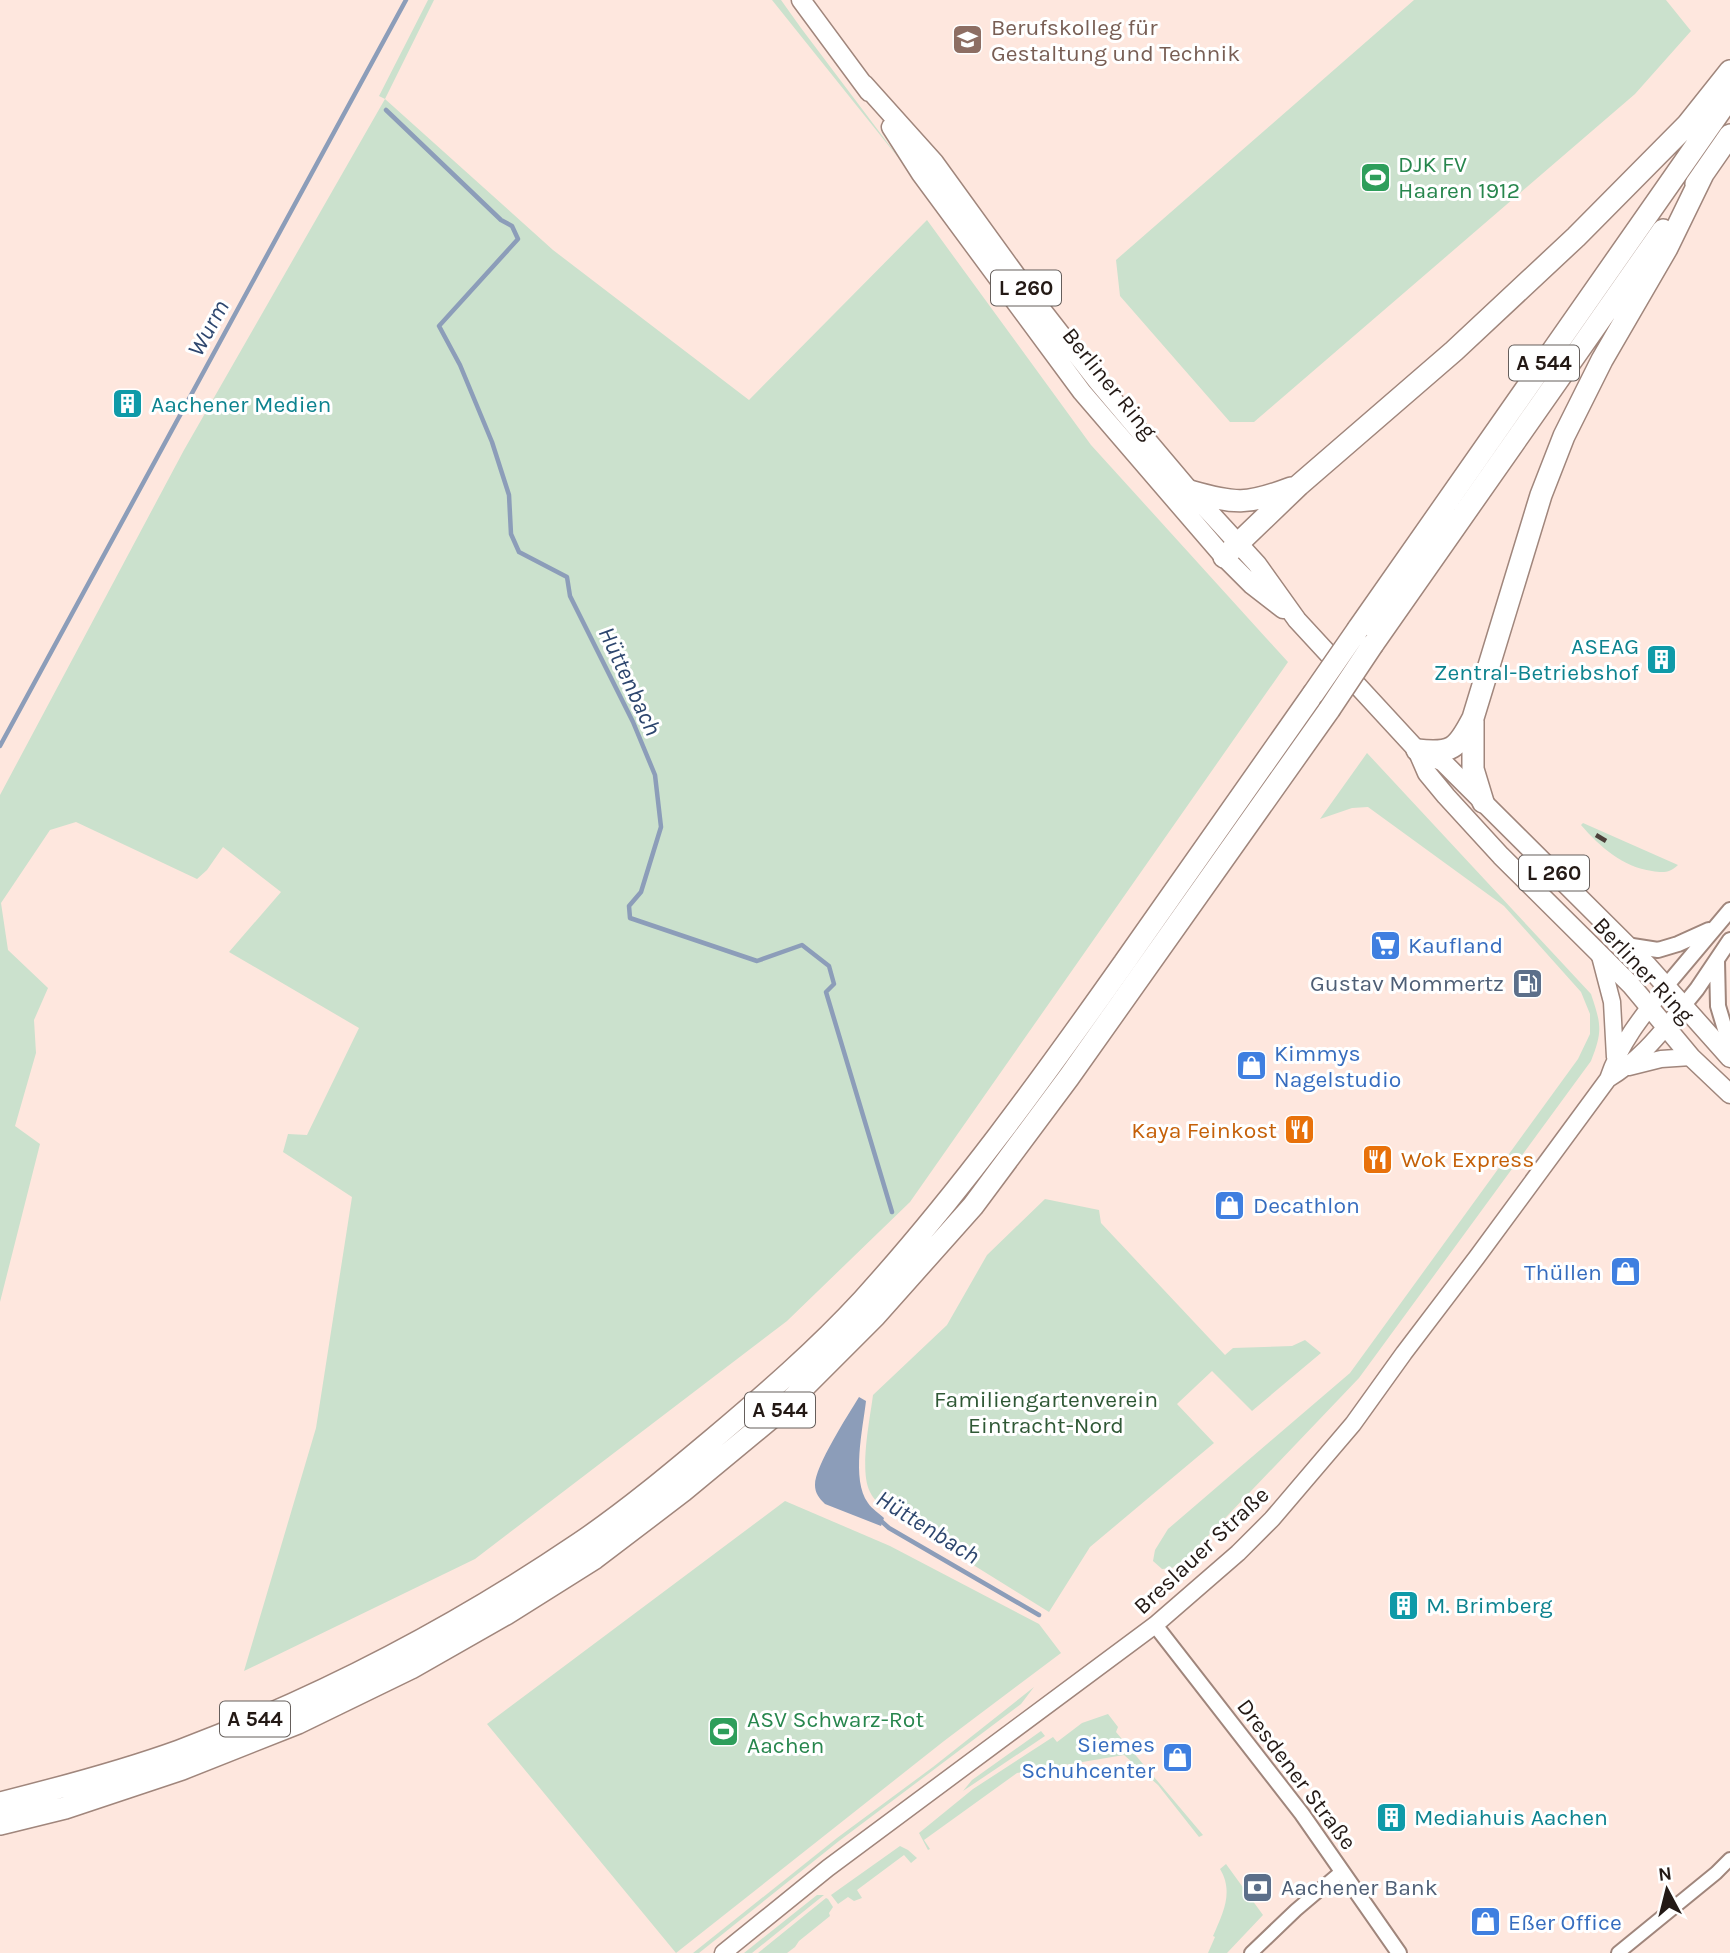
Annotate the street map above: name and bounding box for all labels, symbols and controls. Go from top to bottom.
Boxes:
place label: Berufskolleg für Gestaltung und Technik [991,14,1240,67]
school or university icon: Berufskolleg für Gestaltung und Technik [951,23,985,57]
place label: DJK FV Haaren 1912 [1398,151,1520,204]
sports icon: DJK FV Haaren 1912 [1358,160,1392,194]
road number: L 260 [991,270,1061,306]
water label: Wurm [181,295,235,361]
street label: Berliner Ring [1057,322,1163,444]
road number: A 544 [1509,346,1579,380]
building icon: Aachener Medien [111,387,145,421]
place label: Aachener Medien [151,391,331,418]
water label: Hüttenbach [593,622,667,740]
place label: ASEAG Zentral-Betriebshof [1434,633,1639,686]
building icon: ASEAG Zentral-Betriebshof [1645,642,1679,676]
road number: L 260 [1519,856,1589,890]
street label: Berliner Ring [1588,912,1700,1029]
supermarket icon: Kaufland [1368,928,1402,962]
place label: Kaufland [1408,932,1503,959]
fuel station icon: Gustav Mommertz [1510,966,1544,1000]
place label: Gustav Mommertz [1310,970,1504,997]
place label: Kimmys Nagelstudio [1274,1040,1401,1093]
shop icon: Kimmys Nagelstudio [1234,1049,1268,1083]
restaurant icon: Kaya Feinkost [1283,1113,1317,1147]
place label: Kaya Feinkost [1131,1117,1277,1144]
restaurant icon: Wok Express [1361,1142,1395,1176]
place label: Wok Express [1401,1146,1534,1173]
shop icon: Decathlon [1213,1188,1247,1222]
place label: Decathlon [1253,1192,1360,1219]
shop icon: Thüllen [1608,1255,1642,1289]
place label: Thüllen [1524,1259,1602,1286]
park label: Familiengartenverein Eintracht-Nord [934,1386,1158,1439]
road number: A 544 [745,1392,815,1428]
street label: Breslauer Straße [1128,1481,1274,1620]
water label: Hüttenbach [871,1484,985,1570]
building icon: M. Brimberg [1386,1588,1420,1622]
place label: M. Brimberg [1426,1592,1552,1619]
street label: Dresdener Straße [1231,1694,1362,1855]
road number: A 544 [220,1702,290,1736]
place label: ASV Schwarz-Rot Aachen [747,1706,924,1759]
sports icon: ASV Schwarz-Rot Aachen [707,1715,741,1749]
place label: Siemes Schuhcenter [1021,1731,1156,1784]
shop icon: Siemes Schuhcenter [1161,1740,1195,1774]
building icon: Mediahuis Aachen [1374,1800,1408,1834]
place label: Mediahuis Aachen [1414,1804,1608,1831]
north arrow [1632,1855,1702,1925]
text: N [1657,1862,1673,1886]
bank icon: Aachener Bank [1241,1870,1275,1904]
place label: Aachener Bank [1281,1874,1438,1901]
shop icon: Eßer Office [1468,1905,1502,1939]
place label: Eßer Office [1508,1909,1622,1936]

